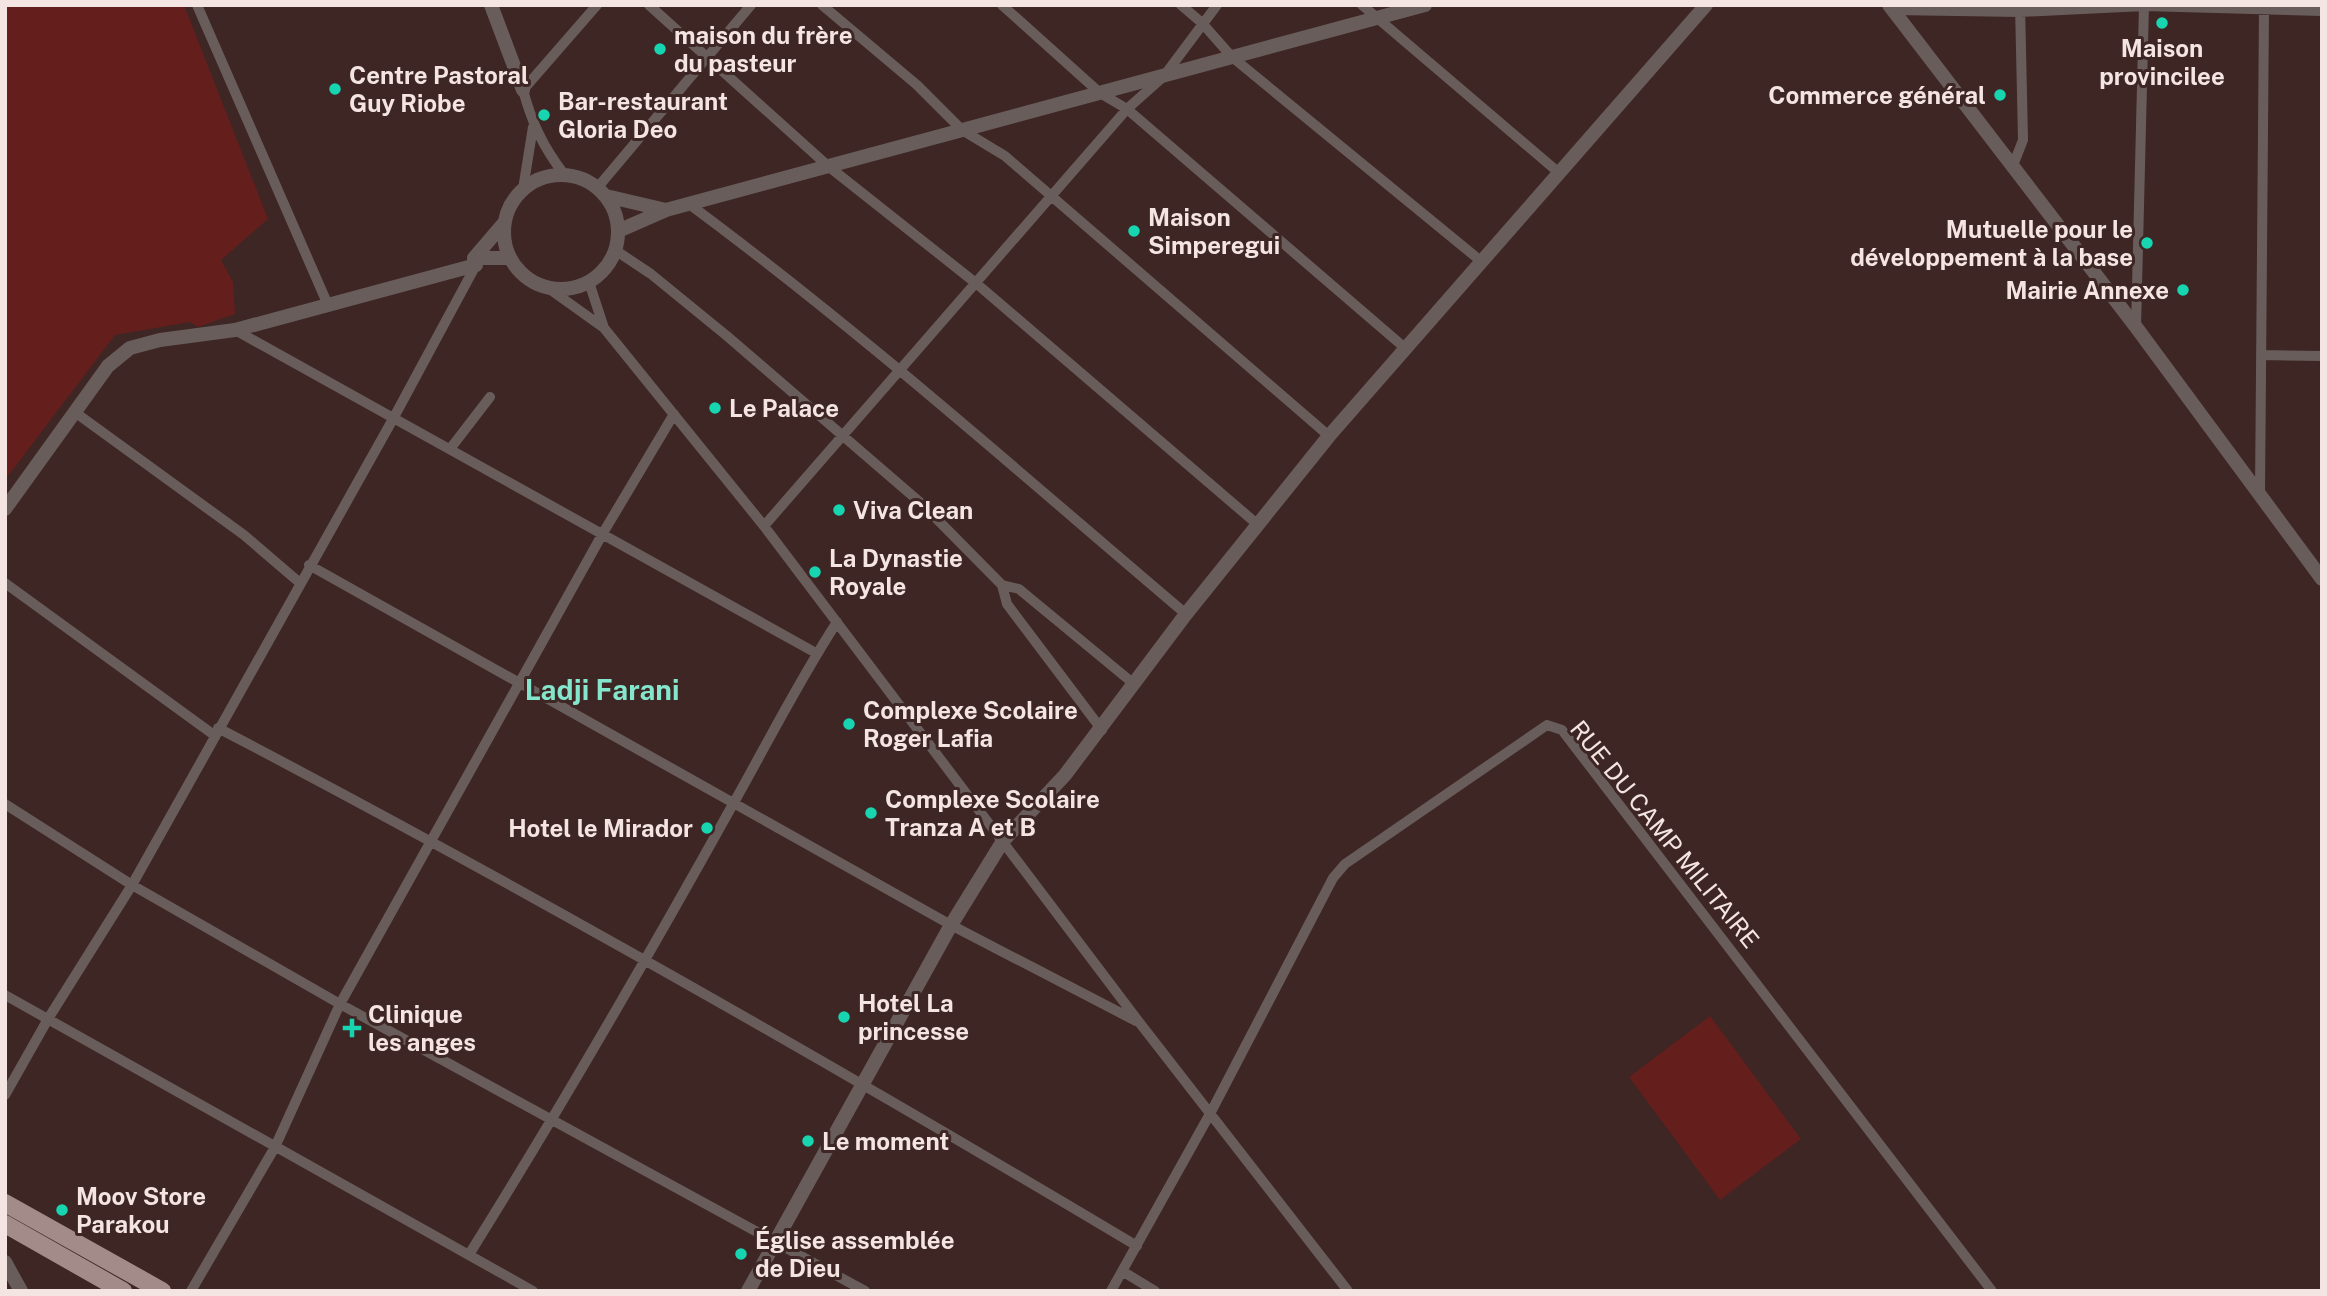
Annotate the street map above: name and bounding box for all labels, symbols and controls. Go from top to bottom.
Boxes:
marker: Maison provincilee [2154,15,2170,31]
place label: maison du frère du pasteur [674,21,853,77]
place label: Maison provincilee [2099,34,2225,90]
marker: maison du frère du pasteur [652,41,668,57]
place label: Centre Pastoral Guy Riobe [349,61,529,117]
marker: Centre Pastoral Guy Riobe [327,81,343,97]
place label: Commerce général [1768,81,1986,109]
place label: Bar-restaurant Gloria Deo [558,87,728,143]
marker: Commerce général [1992,87,2008,103]
marker: Bar-restaurant Gloria Deo [536,107,552,123]
place label: Maison Simperegui [1148,203,1280,259]
place label: Mutuelle pour le développement à la base [1850,215,2133,271]
marker: Maison Simperegui [1126,223,1142,239]
marker: Mutuelle pour le développement à la base [2139,235,2155,251]
place label: Mairie Annexe [2005,276,2169,304]
marker: Mairie Annexe [2175,282,2191,298]
place label: Le Palace [729,394,839,422]
marker: Le Palace [707,400,723,416]
place label: Viva Clean [853,496,973,524]
marker: Viva Clean [831,502,847,518]
place label: La Dynastie Royale [829,544,963,600]
marker: La Dynastie Royale [807,564,823,580]
district label: Ladji Farani [525,673,679,706]
place label: Complexe Scolaire Roger Lafia [863,696,1078,752]
street label: RUE DU CAMP MILITAIRE [1565,715,1765,953]
marker: Complexe Scolaire Roger Lafia [841,716,857,732]
place label: Complexe Scolaire Tranza A et B [885,785,1100,841]
marker: Complexe Scolaire Tranza A et B [863,805,879,821]
place label: Hotel le Mirador [508,814,693,842]
marker: Hotel le Mirador [699,820,715,836]
place label: Hotel La princesse [858,989,969,1045]
place label: Clinique les anges [368,1000,476,1056]
marker: Hotel La princesse [836,1009,852,1025]
marker: Clinique les anges [342,1018,362,1038]
place label: Le moment [822,1127,949,1155]
marker: Le moment [800,1133,816,1149]
place label: Moov Store Parakou [76,1182,206,1238]
marker: Moov Store Parakou [54,1202,70,1218]
place label: Église assemblée de Dieu [755,1226,955,1282]
marker: Église assemblée de Dieu [733,1246,749,1262]

